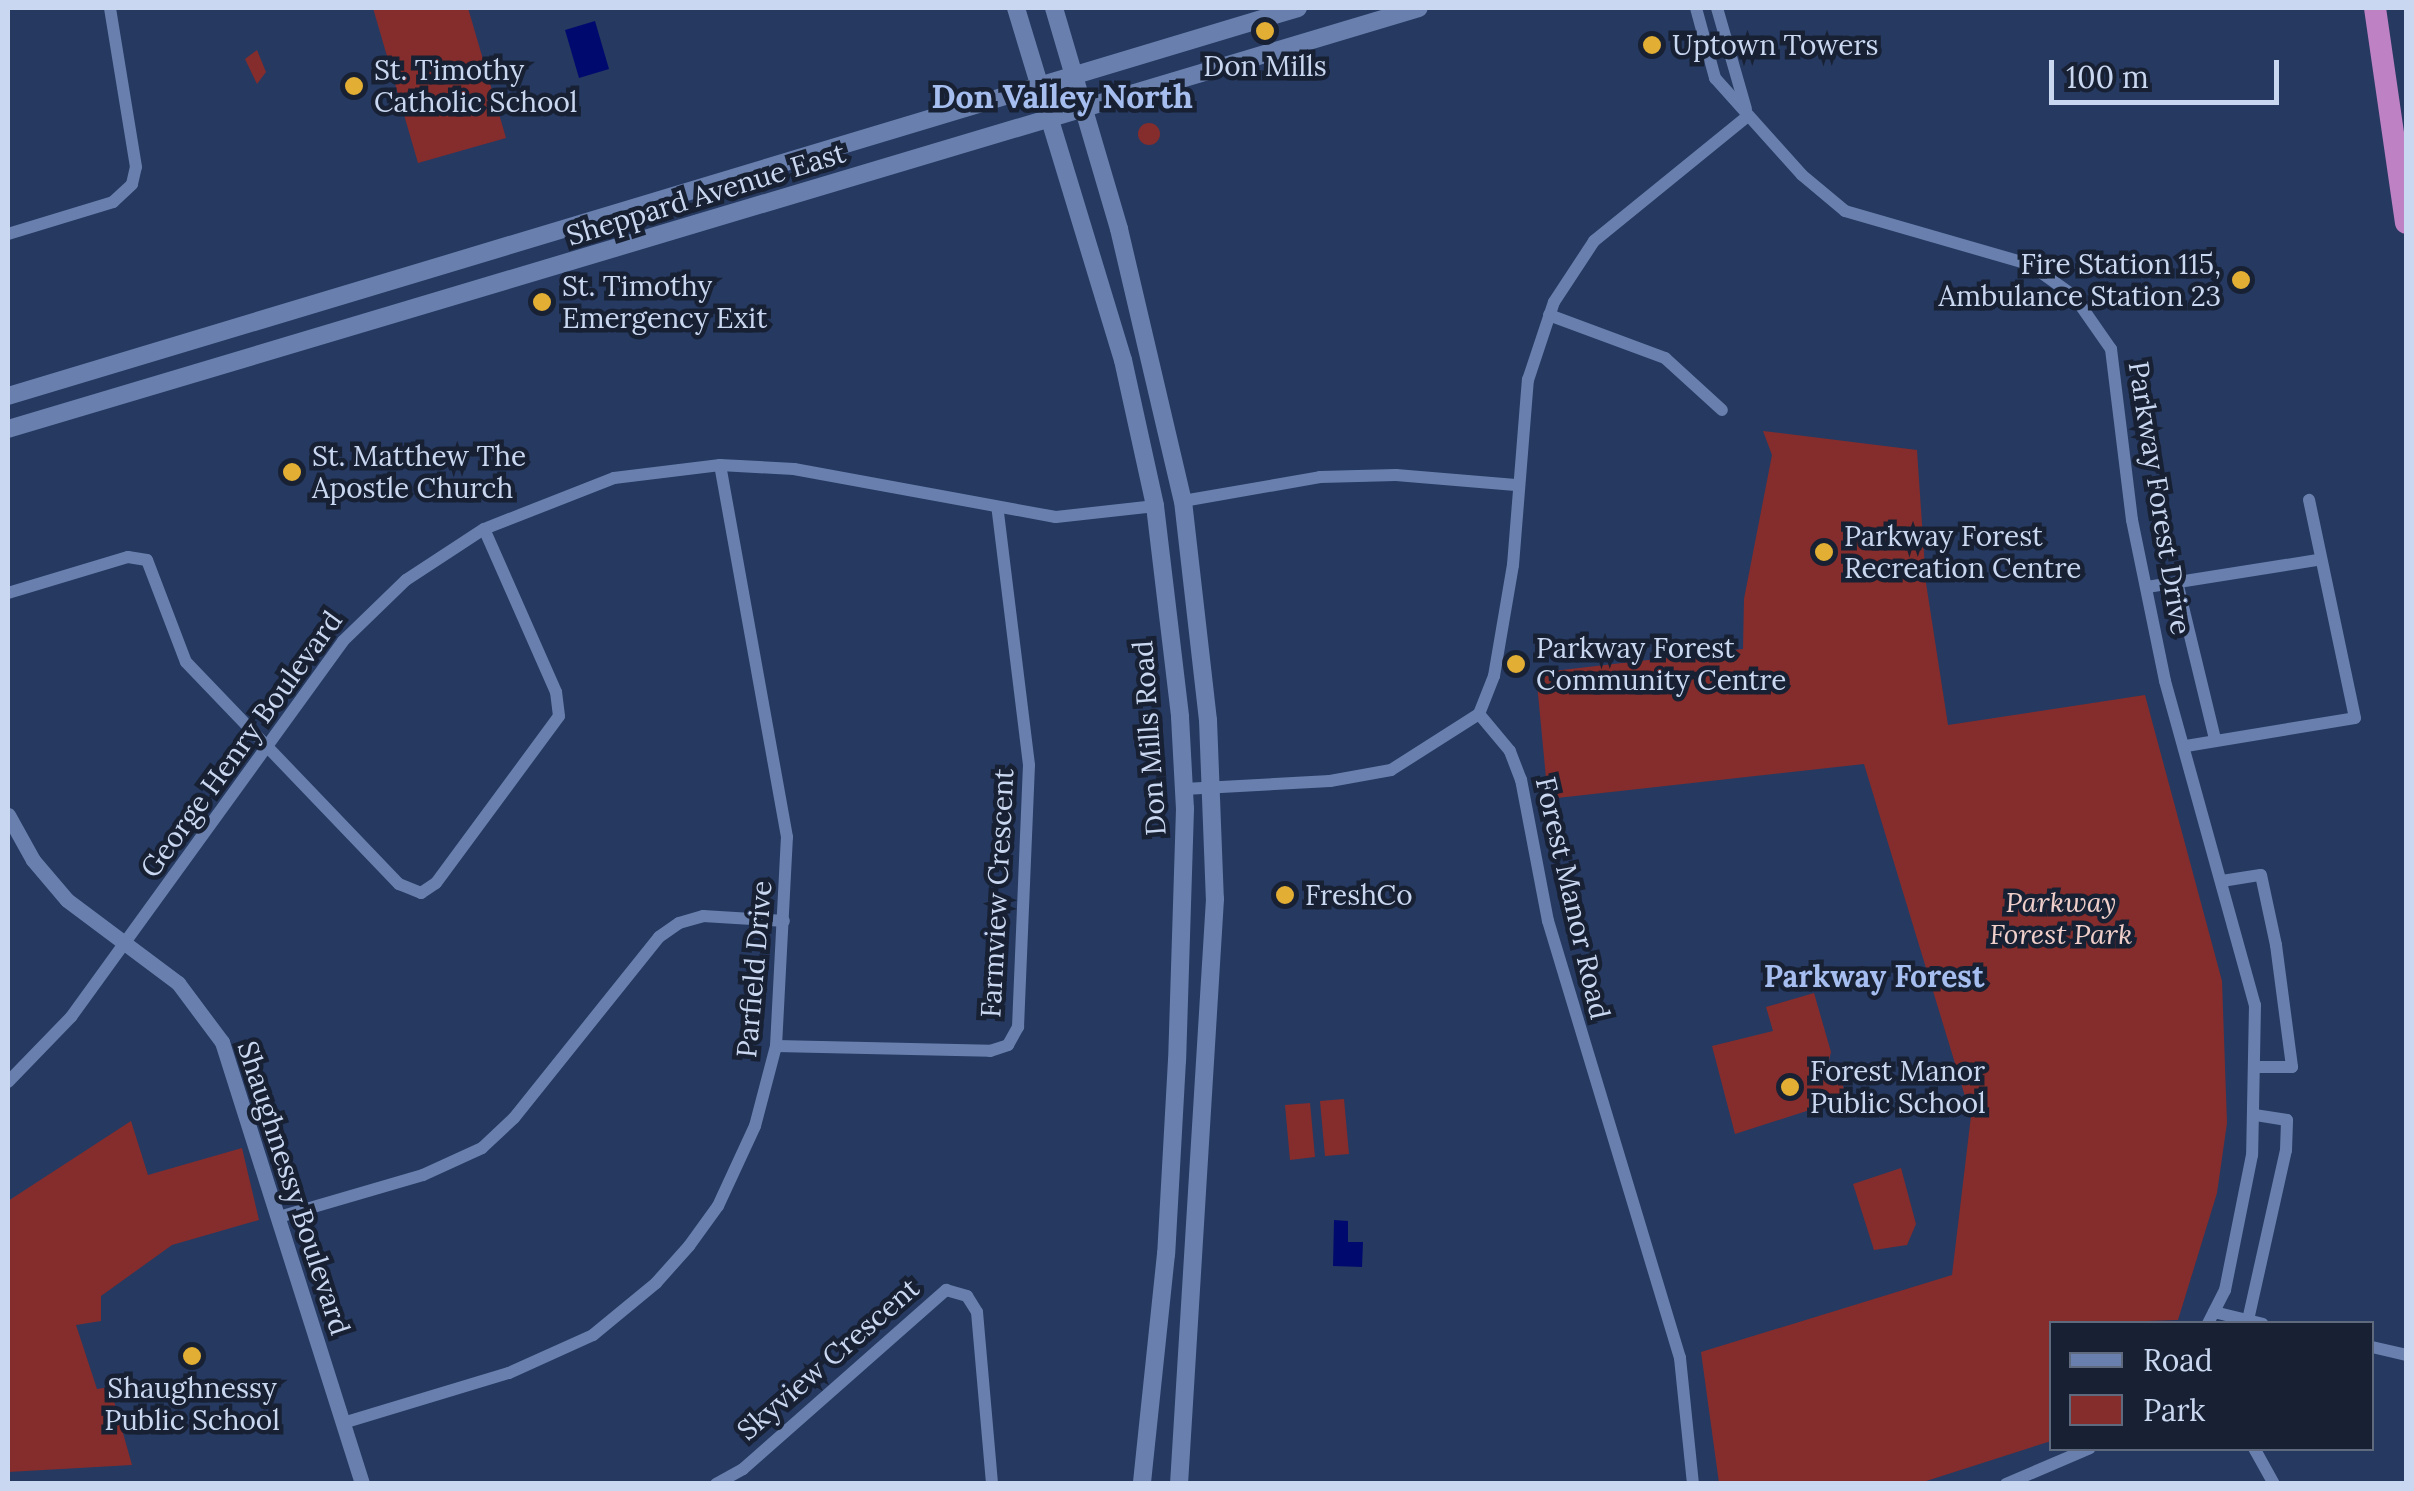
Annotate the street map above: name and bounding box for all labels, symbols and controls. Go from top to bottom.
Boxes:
marker: Don Mills [1252,18,1278,44]
place label: Uptown Towers [1672,28,1878,62]
marker: Uptown Towers [1641,34,1663,56]
scale bar [2054,40,2284,102]
place label: Don Mills [1203,49,1327,83]
place label: St. Timothy Catholic School [374,53,577,119]
text: 100 m [2066,58,2149,96]
marker: St. Timothy Catholic School [343,75,365,97]
district label: Don Valley North [931,78,1193,116]
street label: Sheppard Avenue East [563,136,849,252]
place label: Fire Station 115, Ambulance Station 23 [1939,247,2221,313]
place label: St. Timothy Emergency Exit [562,269,767,335]
marker: Fire Station 115, Ambulance Station 23 [2230,269,2252,291]
marker: St. Timothy Emergency Exit [531,291,553,313]
street label: Parkway Forest Drive [2122,359,2198,637]
place label: St. Matthew The Apostle Church [312,439,526,505]
marker: St. Matthew The Apostle Church [281,461,303,483]
place label: Parkway Forest Recreation Centre [1844,519,2081,585]
marker: Parkway Forest Recreation Centre [1813,541,1835,563]
street label: George Henry Boulevard [133,604,349,884]
place label: Parkway Forest Community Centre [1536,631,1787,697]
street label: Don Mills Road [1125,639,1173,837]
marker: Parkway Forest Community Centre [1505,653,1527,675]
street label: Farmview Crescent [974,767,1020,1019]
street label: Forest Manor Road [1529,774,1617,1022]
place label: FreshCo [1305,878,1413,912]
street label: Parfield Drive [730,879,778,1059]
marker: FreshCo [1274,884,1296,906]
park label: Parkway Forest Park [1990,885,2132,951]
district label: Parkway Forest [1764,958,1984,994]
street label: Shaughnessy Boulevard [231,1037,357,1339]
place label: Forest Manor Public School [1810,1054,1986,1120]
marker: Forest Manor Public School [1779,1076,1801,1098]
street label: Skyview Crescent [730,1271,926,1447]
legend [2049,1321,2374,1451]
text: Road [2143,1341,2213,1379]
marker: Shaughnessy Public School [181,1345,203,1367]
place label: Shaughnessy Public School [104,1371,280,1437]
text: Park [2143,1391,2205,1429]

